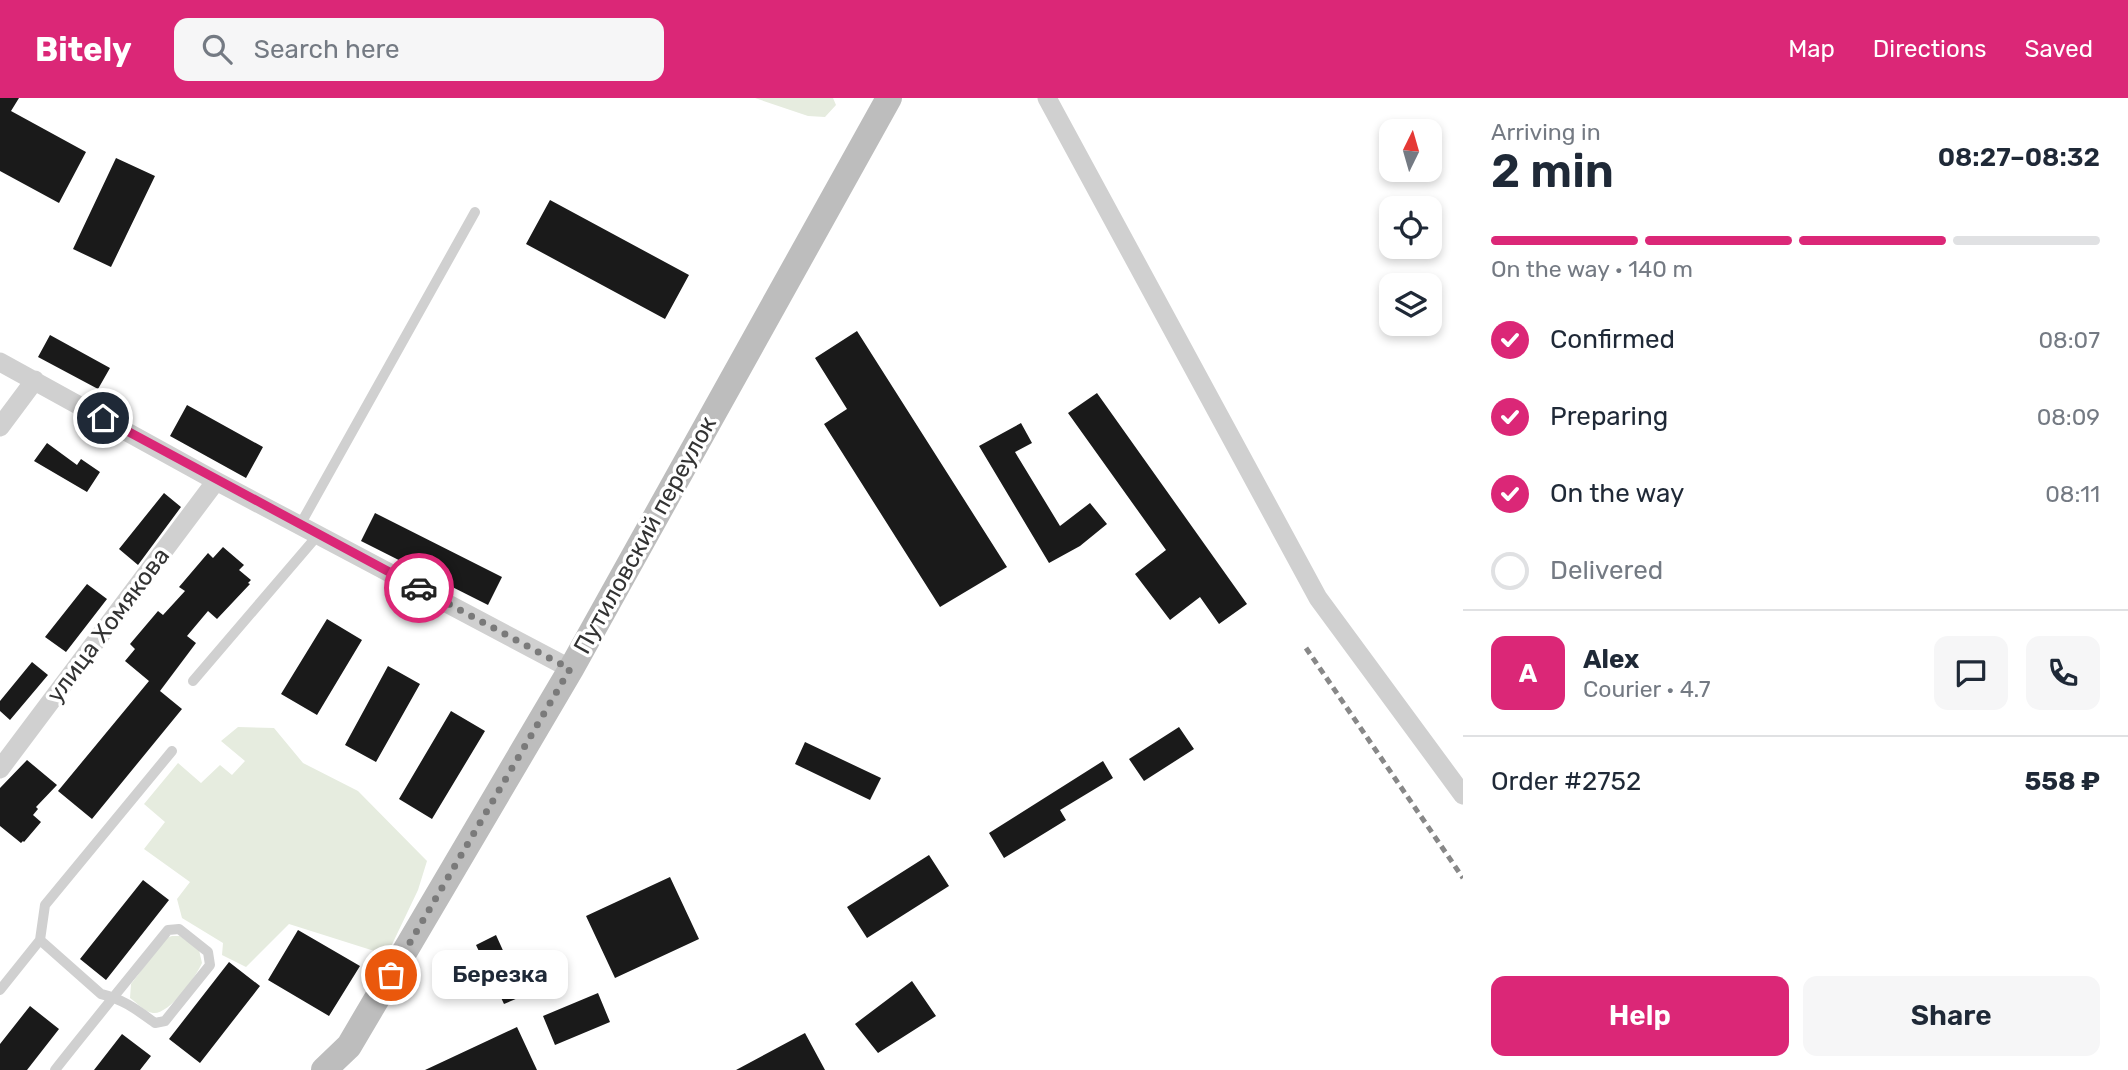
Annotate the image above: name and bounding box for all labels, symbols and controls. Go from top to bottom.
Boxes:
search box [174,18,664,81]
text: Bitely [35,30,132,69]
icon: search [198,30,236,68]
text: Search here [254,34,400,65]
text: Map [1788,35,1835,63]
text: Directions [1873,35,1986,63]
text: Saved [2024,35,2093,63]
text: Arriving in [1491,118,1601,146]
north arrow [1379,119,1442,182]
map controls [1379,119,1442,336]
text: 08:27–08:32 [1938,142,2100,173]
text: 2 min [1491,144,1614,199]
button: locate [1379,196,1442,259]
text: On the way · 140 m [1491,255,1693,283]
button: layers [1379,273,1442,336]
icon: check [1491,321,1529,359]
text: Confirmed [1550,324,1675,355]
text: 08:07 [2038,326,2100,354]
pin [73,388,133,448]
icon: check [1491,398,1529,436]
icon: home [84,399,122,437]
text: Preparing [1550,401,1668,432]
text: 08:09 [2037,403,2100,431]
street label: Путиловский переулок [568,411,722,659]
icon: check [1491,475,1529,513]
text: On the way [1550,478,1684,509]
text: 08:11 [2045,480,2100,508]
street label: улица Хомякова [41,542,175,708]
courier [384,553,454,623]
text: Delivered [1550,555,1663,586]
icon: car [400,569,438,607]
button: chat [1934,636,2008,710]
button: phone [2026,636,2100,710]
text: Alex [1583,644,1639,675]
text: A [1519,658,1537,689]
text: Courier · 4.7 [1583,675,1710,703]
text: Order #2752 [1491,766,1641,797]
text: 558 ₽ [2025,766,2100,797]
pin [361,945,421,1005]
callout: Березка [433,950,570,1000]
icon: bag [372,956,410,994]
text: Березка [452,960,548,988]
button: Help [1491,976,1789,1056]
button: Share [1803,976,2100,1056]

